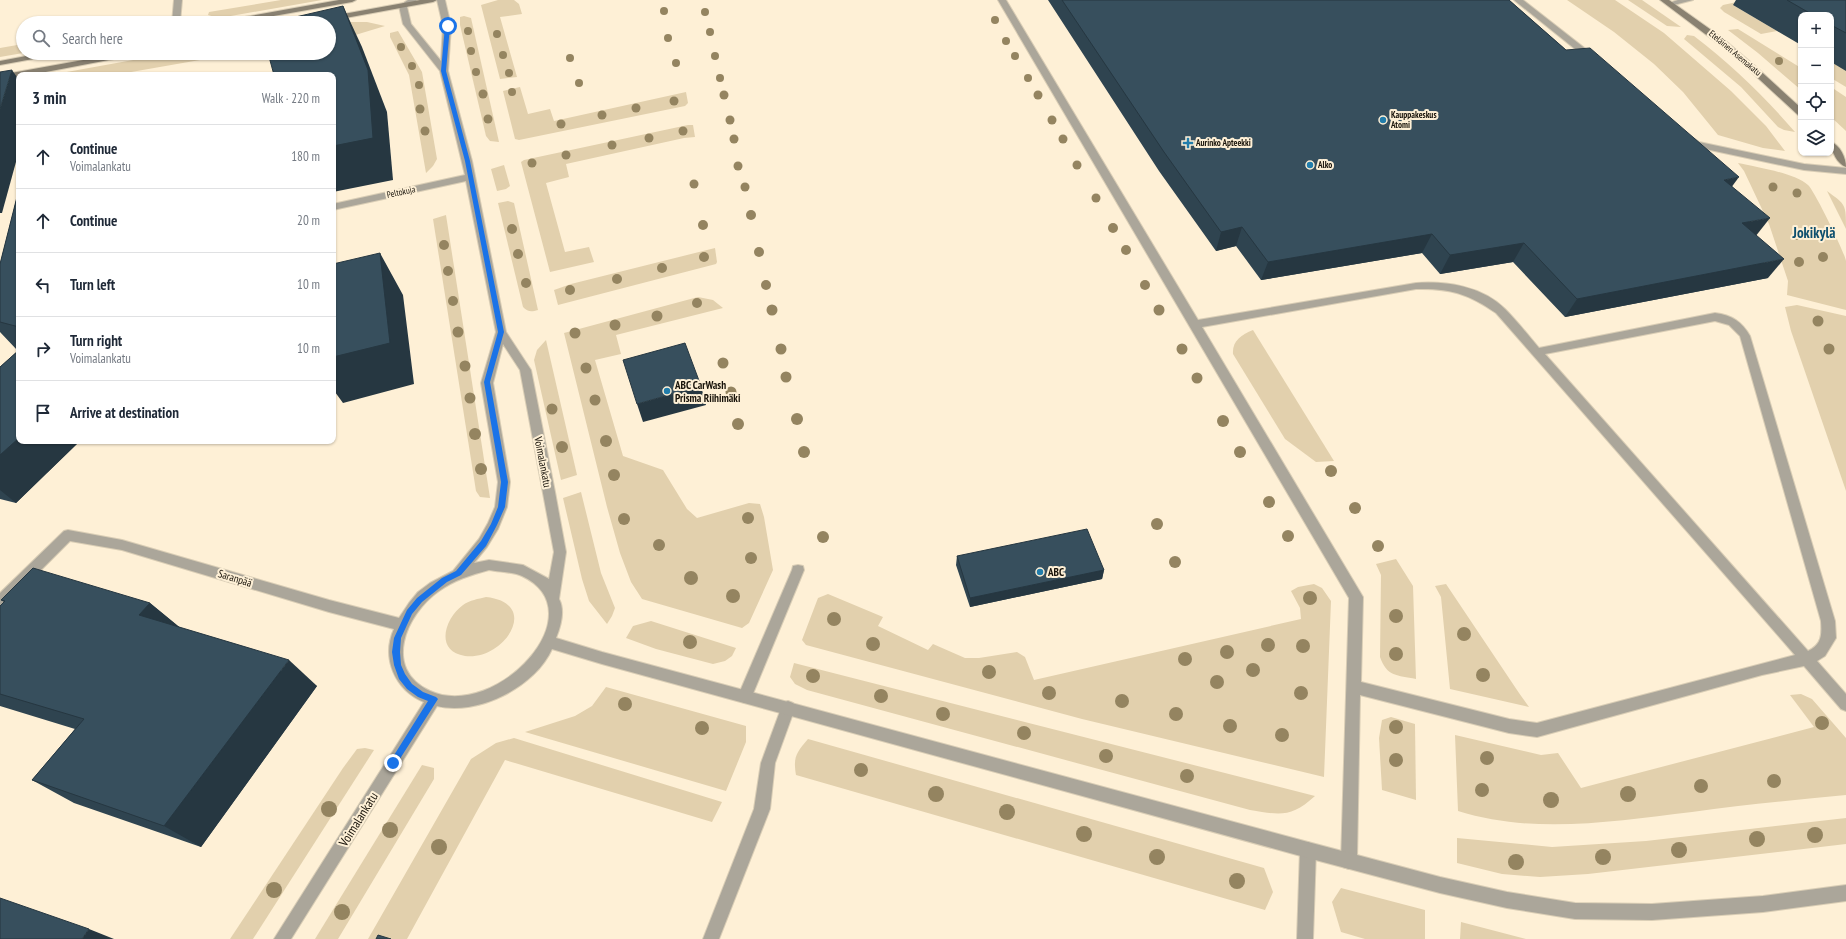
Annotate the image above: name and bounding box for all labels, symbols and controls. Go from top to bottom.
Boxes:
map controls [1798,12,1834,156]
button: + [1798,12,1834,48]
search box [16,16,336,60]
route start [439,17,457,35]
icon: search [30,27,52,49]
street label: Eteläinen Asemakatu [1707,28,1764,78]
text: Search here [62,29,123,48]
button: − [1798,48,1834,84]
button: locate [1798,84,1834,120]
text: 3 min [32,87,66,109]
text: Walk · 220 m [262,90,320,107]
place label: Kauppakeskus Atomi [1390,109,1437,130]
marker: Kauppakeskus Atomi [1378,115,1388,125]
button: layers [1798,120,1834,156]
place label: Aurinko Apteekki [1195,137,1251,148]
marker: Aurinko Apteekki [1183,138,1193,148]
text: Continue [70,139,117,158]
icon: ahead [32,146,54,168]
text: 180 m [291,148,320,165]
text: Voimalankatu [70,158,131,175]
place label: Alko [1317,159,1332,170]
marker: Alko [1305,160,1315,170]
street label: Peltokuja [386,183,417,201]
icon: ahead [32,210,54,232]
text: Continue [70,211,117,230]
text: 20 m [297,212,320,229]
district label: Jokikylä [1792,223,1835,242]
icon: left [32,274,54,296]
text: Turn left [70,275,115,294]
text: 10 m [297,276,320,293]
text: Turn right [70,331,122,350]
icon: right [32,338,54,360]
text: 10 m [297,340,320,357]
text: Voimalankatu [70,350,131,367]
place label: ABC CarWash Prisma Riihimäki [674,378,741,405]
marker: ABC CarWash Prisma Riihimäki [662,386,672,396]
icon: arrive [32,402,54,424]
text: Arrive at destination [70,403,179,422]
street label: Voimalankatu [531,434,555,489]
place label: ABC [1047,565,1064,579]
street label: Saranpää [216,566,254,590]
marker: ABC [1035,567,1045,577]
route end [384,754,402,772]
street label: Voimalankatu [335,789,382,850]

